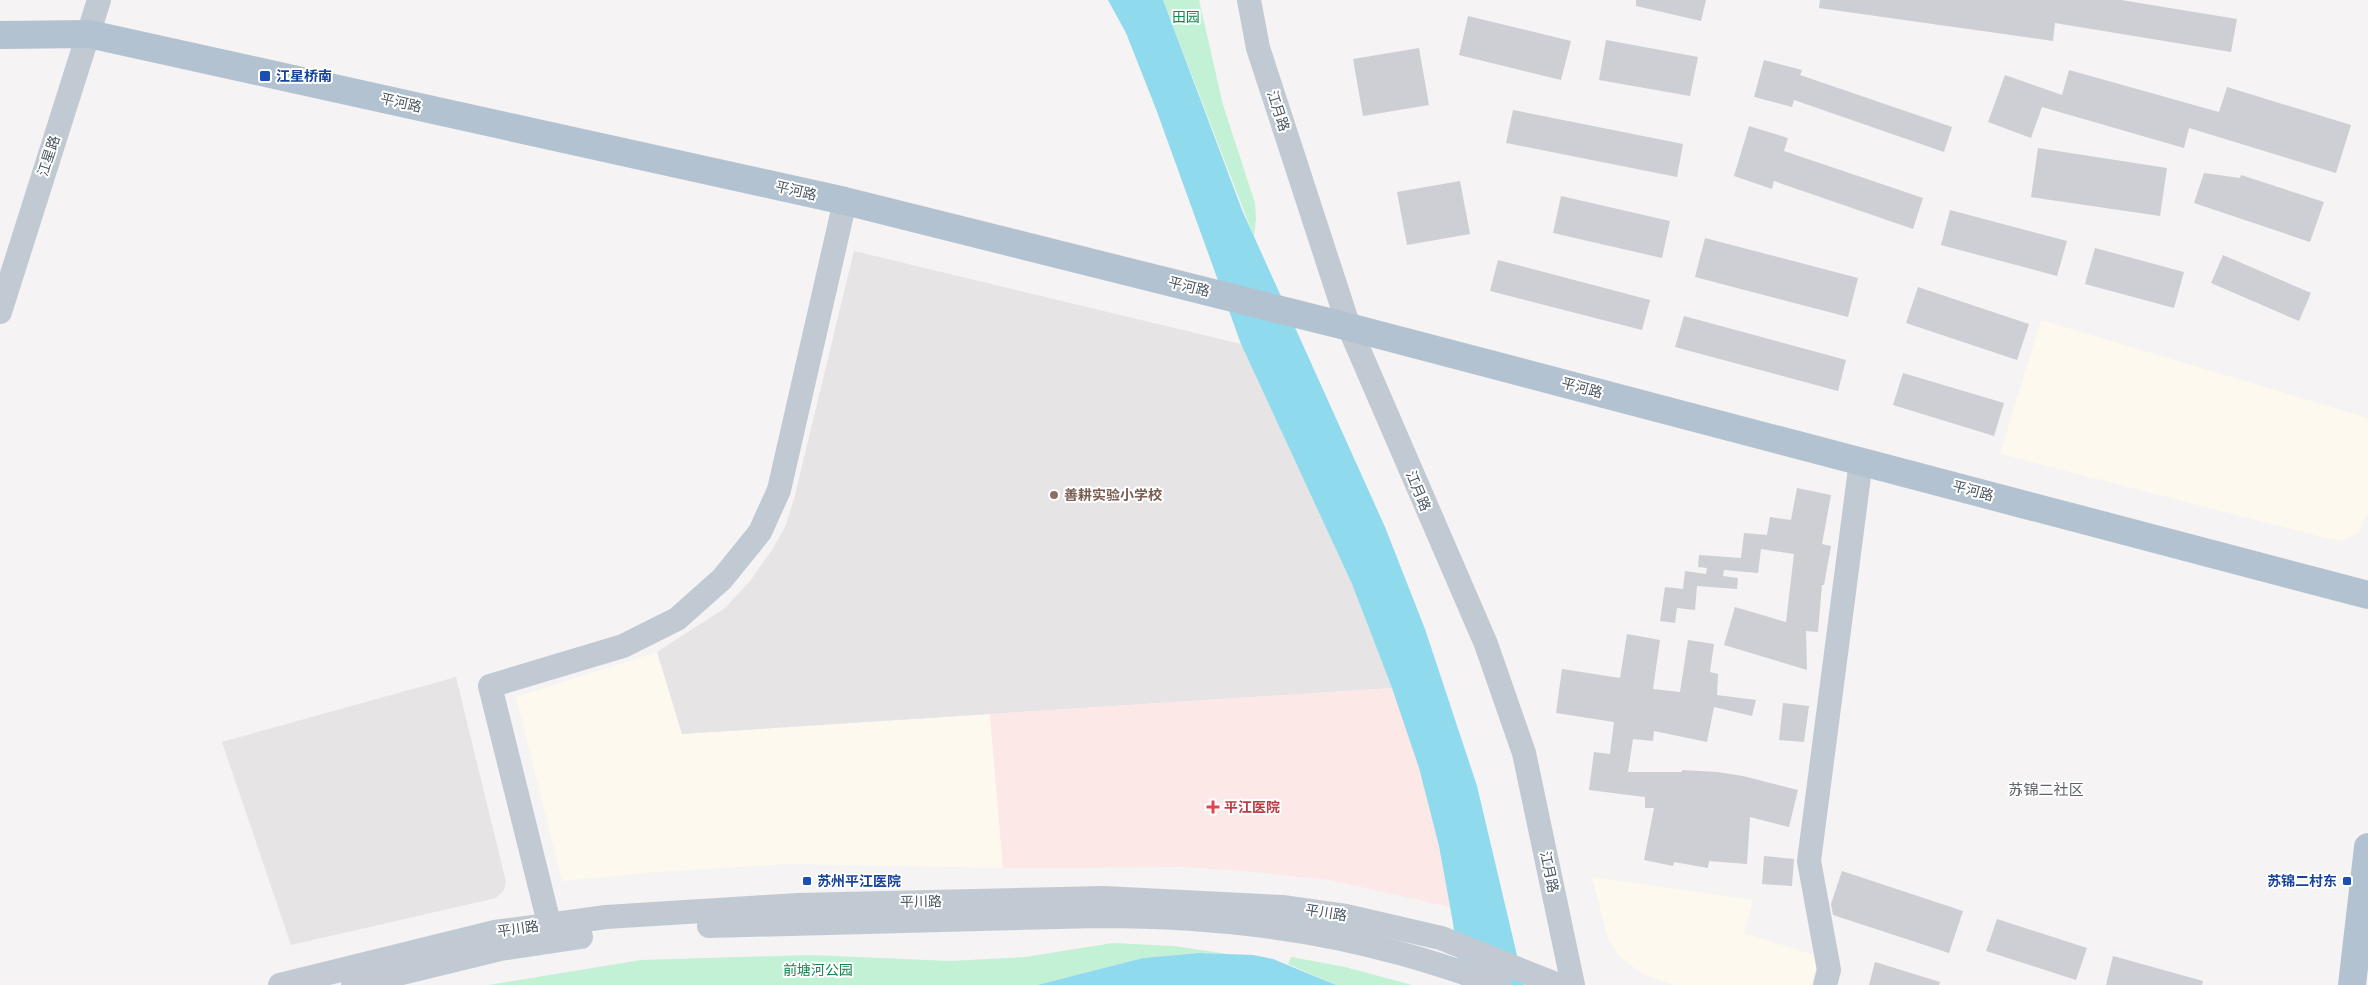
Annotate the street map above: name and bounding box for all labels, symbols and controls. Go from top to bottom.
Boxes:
park label: 田园 [1172,9,1200,26]
place label: 江星桥南 [276,68,332,85]
marker: 江星桥南 [258,69,272,83]
street label: 江月路 [1263,88,1293,134]
street label: 平河路 [379,90,423,116]
street label: 江星路 [34,133,64,179]
street label: 平河路 [774,178,818,204]
street label: 平河路 [1167,274,1211,300]
street label: 平河路 [1560,374,1604,402]
street label: 江月路 [1402,468,1434,514]
street label: 平河路 [1951,477,1995,505]
place label: 善耕实验小学校 [1064,487,1162,504]
marker: 善耕实验小学校 [1048,489,1060,501]
district label: 苏锦二社区 [2008,781,2084,799]
place label: 平江医院 [1224,799,1280,816]
marker: 平江医院 [1206,800,1220,814]
street label: 江月路 [1536,850,1562,894]
place label: 苏州平江医院 [817,873,901,890]
place label: 苏锦二村东 [2267,873,2337,890]
marker: 苏州平江医院 [801,875,813,887]
marker: 苏锦二村东 [2341,875,2353,887]
street label: 平川路 [900,893,942,911]
street label: 平川路 [1304,901,1348,925]
street label: 平川路 [496,918,540,940]
park label: 前塘河公园 [783,962,853,979]

